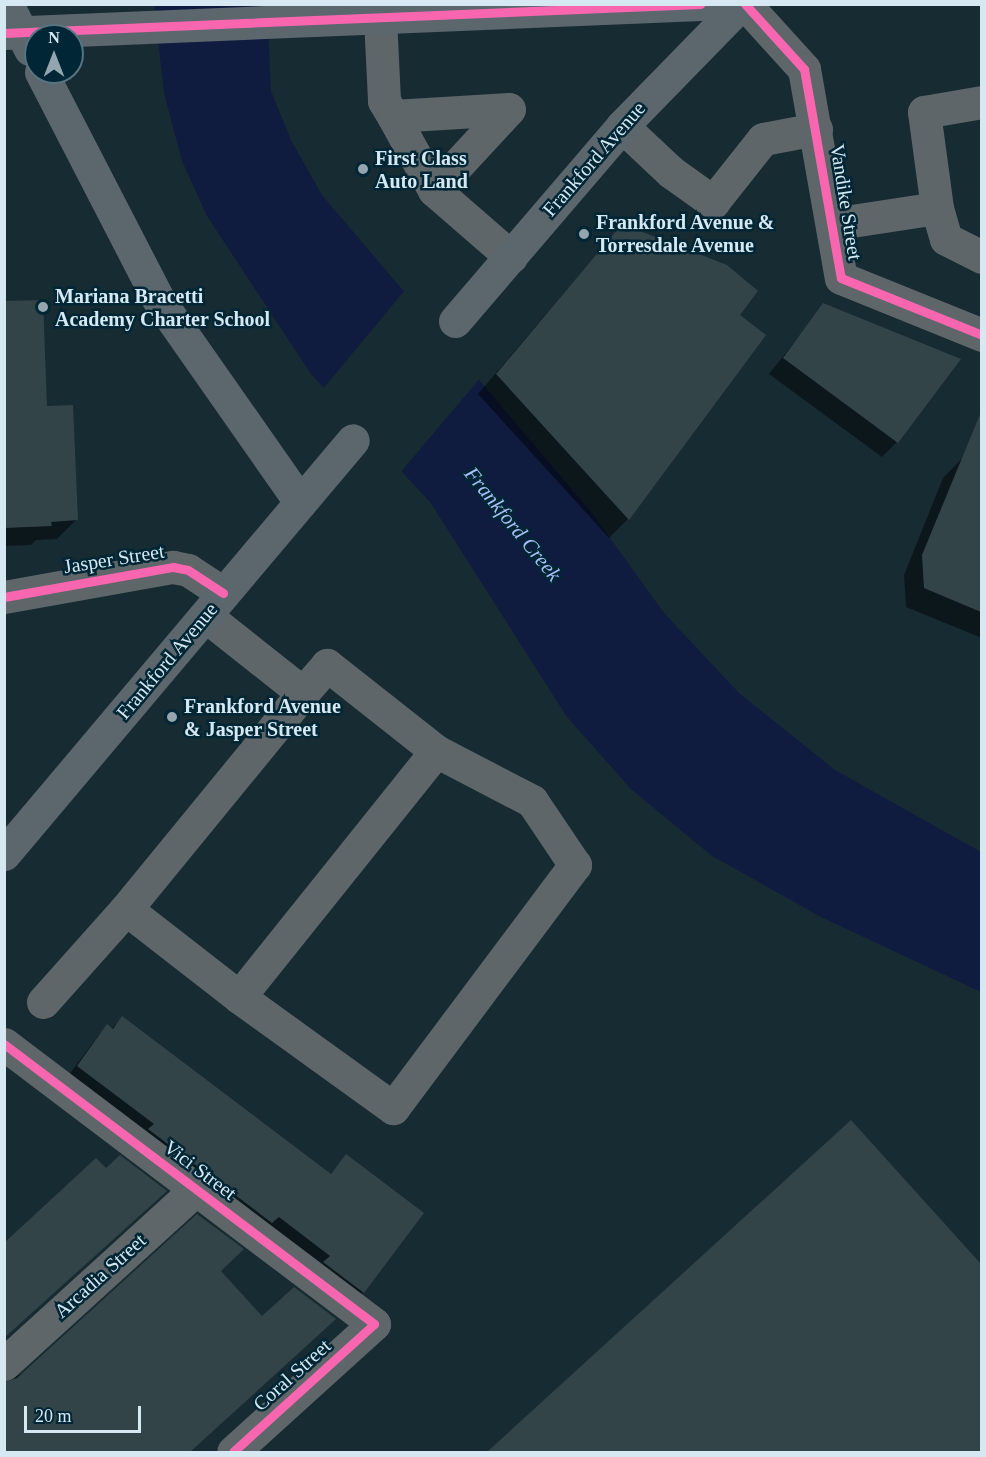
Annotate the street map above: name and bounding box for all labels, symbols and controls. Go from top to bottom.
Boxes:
north arrow [24,24,84,84]
text: N [48,29,60,46]
street label: Frankford Avenue [537,96,651,222]
street label: Vandike Street [825,142,867,262]
place label: First Class Auto Land [375,146,468,193]
marker: First Class Auto Land [356,162,370,176]
place label: Frankford Avenue & Torresdale Avenue [596,210,776,257]
marker: Frankford Avenue & Torresdale Avenue [577,227,591,241]
place label: Mariana Bracetti Academy Charter School [55,284,271,331]
marker: Mariana Bracetti Academy Charter School [36,300,50,314]
water label: Frankford Creek [459,462,567,586]
street label: Jasper Street [62,539,166,579]
street label: Frankford Avenue [111,597,223,725]
place label: Frankford Avenue & Jasper Street [184,694,342,741]
marker: Frankford Avenue & Jasper Street [165,710,179,724]
street label: Vici Street [159,1135,241,1205]
street label: Arcadia Street [49,1229,151,1323]
street label: Coral Street [248,1334,336,1416]
scale bar [27,1394,144,1432]
text: 20 m [35,1406,72,1426]

